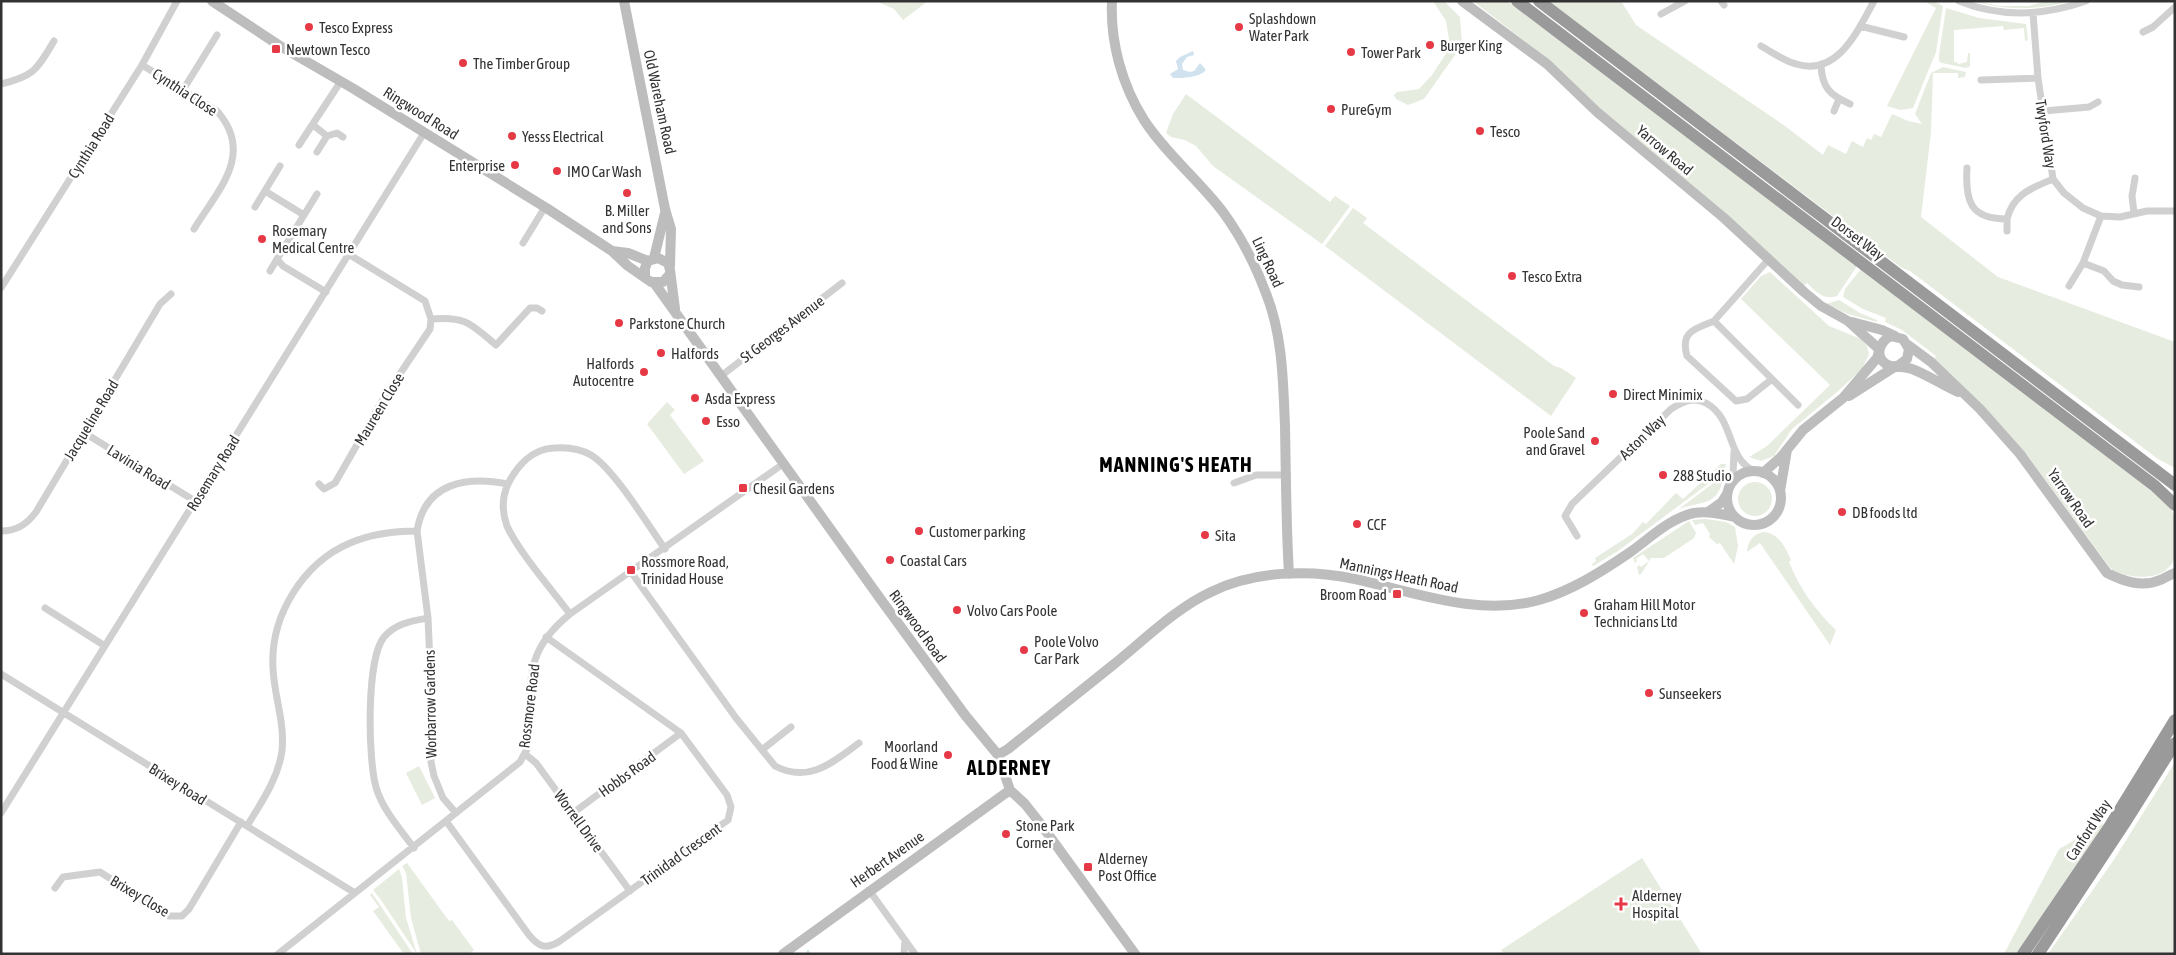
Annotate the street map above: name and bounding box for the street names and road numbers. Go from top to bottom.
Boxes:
street label: Old Wareham Road [641,48,679,156]
street label: Cynthia Close [149,65,221,119]
street label: Ringwood Road [380,83,462,143]
street label: Twyford Way [2032,98,2060,170]
street label: Cynthia Road [64,111,118,181]
street label: Yarrow Road [1633,122,1697,178]
street label: Dorset Way [1828,213,1888,263]
street label: Ling Road [1249,234,1287,290]
street label: St Georges Avenue [737,292,827,366]
street label: Maureen Close [351,370,407,448]
street label: Jacqueline Road [60,377,122,463]
street label: Aston Way [1616,411,1668,463]
street label: Rosemary Road [183,432,243,514]
street label: Lavinia Road [104,441,174,493]
street label: Yarrow Road [2044,465,2098,531]
street label: Mannings Heath Road [1338,554,1460,596]
street label: Ringwood Road [886,586,950,666]
street label: Worbarrow Gardens [421,650,439,758]
street label: Rossmore Road [515,663,543,749]
street label: Hobbs Road [595,748,659,800]
street label: Brixey Road [146,760,210,808]
street label: Worrell Drive [551,787,607,855]
street label: Canford Way [2062,796,2114,864]
street label: Trinidad Crescent [638,819,724,889]
street label: Herbert Avenue [847,827,927,891]
street label: Brixey Close [108,872,173,920]

